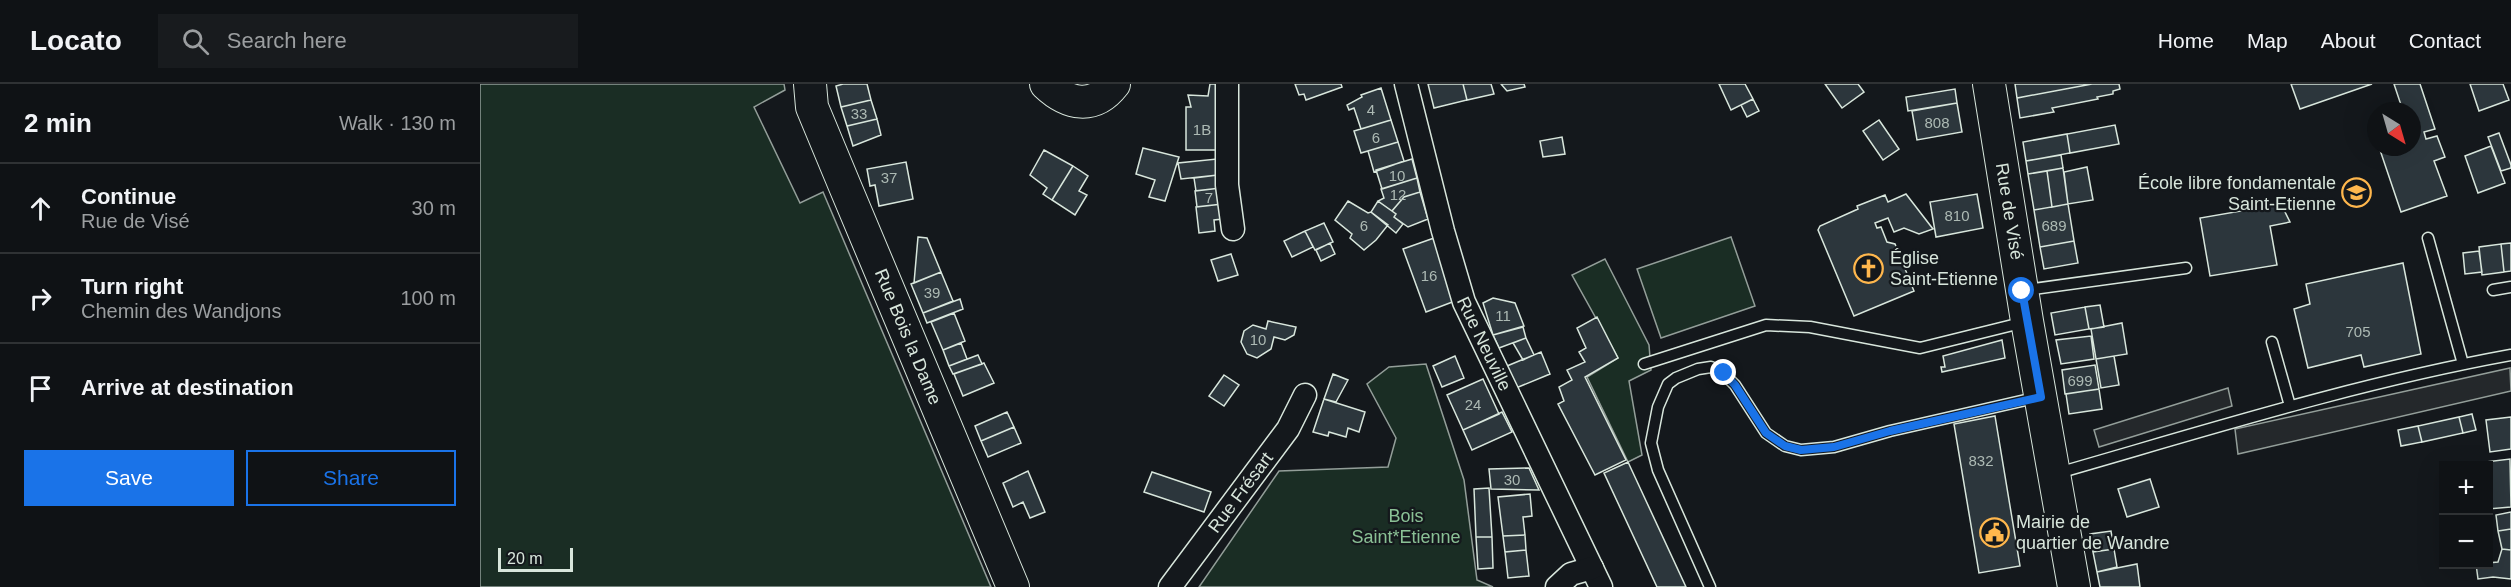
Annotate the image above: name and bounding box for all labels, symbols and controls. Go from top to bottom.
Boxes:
search box [158,14,578,68]
text: Locato [30,25,122,56]
icon: search [179,25,212,58]
text: Search here [227,28,347,53]
text: Home [2158,29,2214,52]
text: Map [2247,29,2288,52]
text: About [2321,29,2376,52]
text: Contact [2409,29,2481,52]
house number: 4 [1367,101,1375,118]
north arrow [2367,102,2421,156]
house number: 33 [851,105,867,122]
text: 2 min [24,108,92,138]
text: Walk · 130 m [339,112,456,134]
house number: 808 [1924,114,1950,131]
house number: 1B [1193,121,1211,138]
house number: 6 [1372,129,1380,146]
street label: Rue de Visé [1992,162,2027,261]
house number: 10 [1389,167,1405,184]
house number: 37 [881,169,897,186]
place label: École libre fondamentale Saint-Etienne [2138,173,2336,214]
school or university icon: École libre fondamentale Saint-Etienne [2341,177,2373,209]
text: Continue [81,184,176,209]
house number: 12 [1390,186,1406,203]
house number: 7 [1205,189,1213,206]
icon: ahead [24,192,57,225]
text: 30 m [412,197,456,219]
house number: 810 [1944,207,1970,224]
text: Rue de Visé [81,210,190,232]
house number: 6 [1360,217,1368,234]
house number: 689 [2041,217,2067,234]
place label: Église Saint-Etienne [1890,248,1998,289]
church icon: Église Saint-Etienne [1853,252,1885,284]
street label: Rue Bois la Dame [871,266,945,407]
house number: 16 [1421,267,1437,284]
text: Turn right [81,274,183,299]
route start [2008,277,2034,303]
icon: right [24,282,57,315]
house number: 39 [924,284,940,301]
text: 100 m [400,287,456,309]
street label: Rue Neuville [1453,293,1515,394]
text: Chemin des Wandjons [81,300,281,322]
house number: 11 [1495,307,1511,324]
house number: 705 [2345,323,2371,340]
house number: 10 [1250,331,1266,348]
route end [1710,359,1736,385]
icon: arrive [24,372,57,405]
house number: 699 [2067,372,2093,389]
text: Arrive at destination [81,375,294,400]
house number: 24 [1465,396,1481,413]
street label: Rue Frésart [1204,448,1277,537]
button: Save [24,450,234,506]
button: Share [246,450,456,506]
house number: 832 [1968,452,1994,469]
map controls [2439,461,2493,569]
button: + [2439,461,2493,515]
house number: 30 [1504,471,1520,488]
park label: Bois Saint*Etienne [1351,506,1461,547]
place label: Mairie de quartier de Wandre [2016,512,2169,553]
button: − [2439,515,2493,569]
public building icon: Mairie de quartier de Wandre [1979,516,2011,548]
scale bar [498,545,573,572]
text: 20 m [507,550,543,567]

